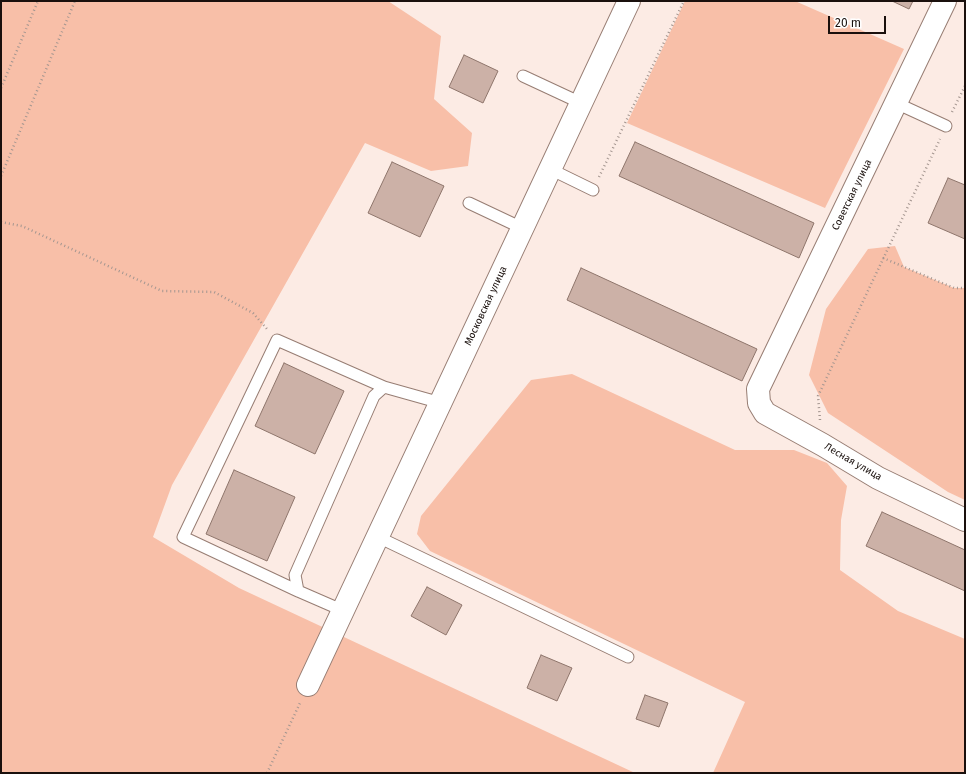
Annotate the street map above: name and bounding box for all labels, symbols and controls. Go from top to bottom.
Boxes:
scale bar [830,8,888,34]
text: 20 m [835,16,861,30]
street label: Советская улица [830,158,874,232]
street label: Московская улица [462,264,510,348]
street label: Лесная улица [822,441,884,483]

